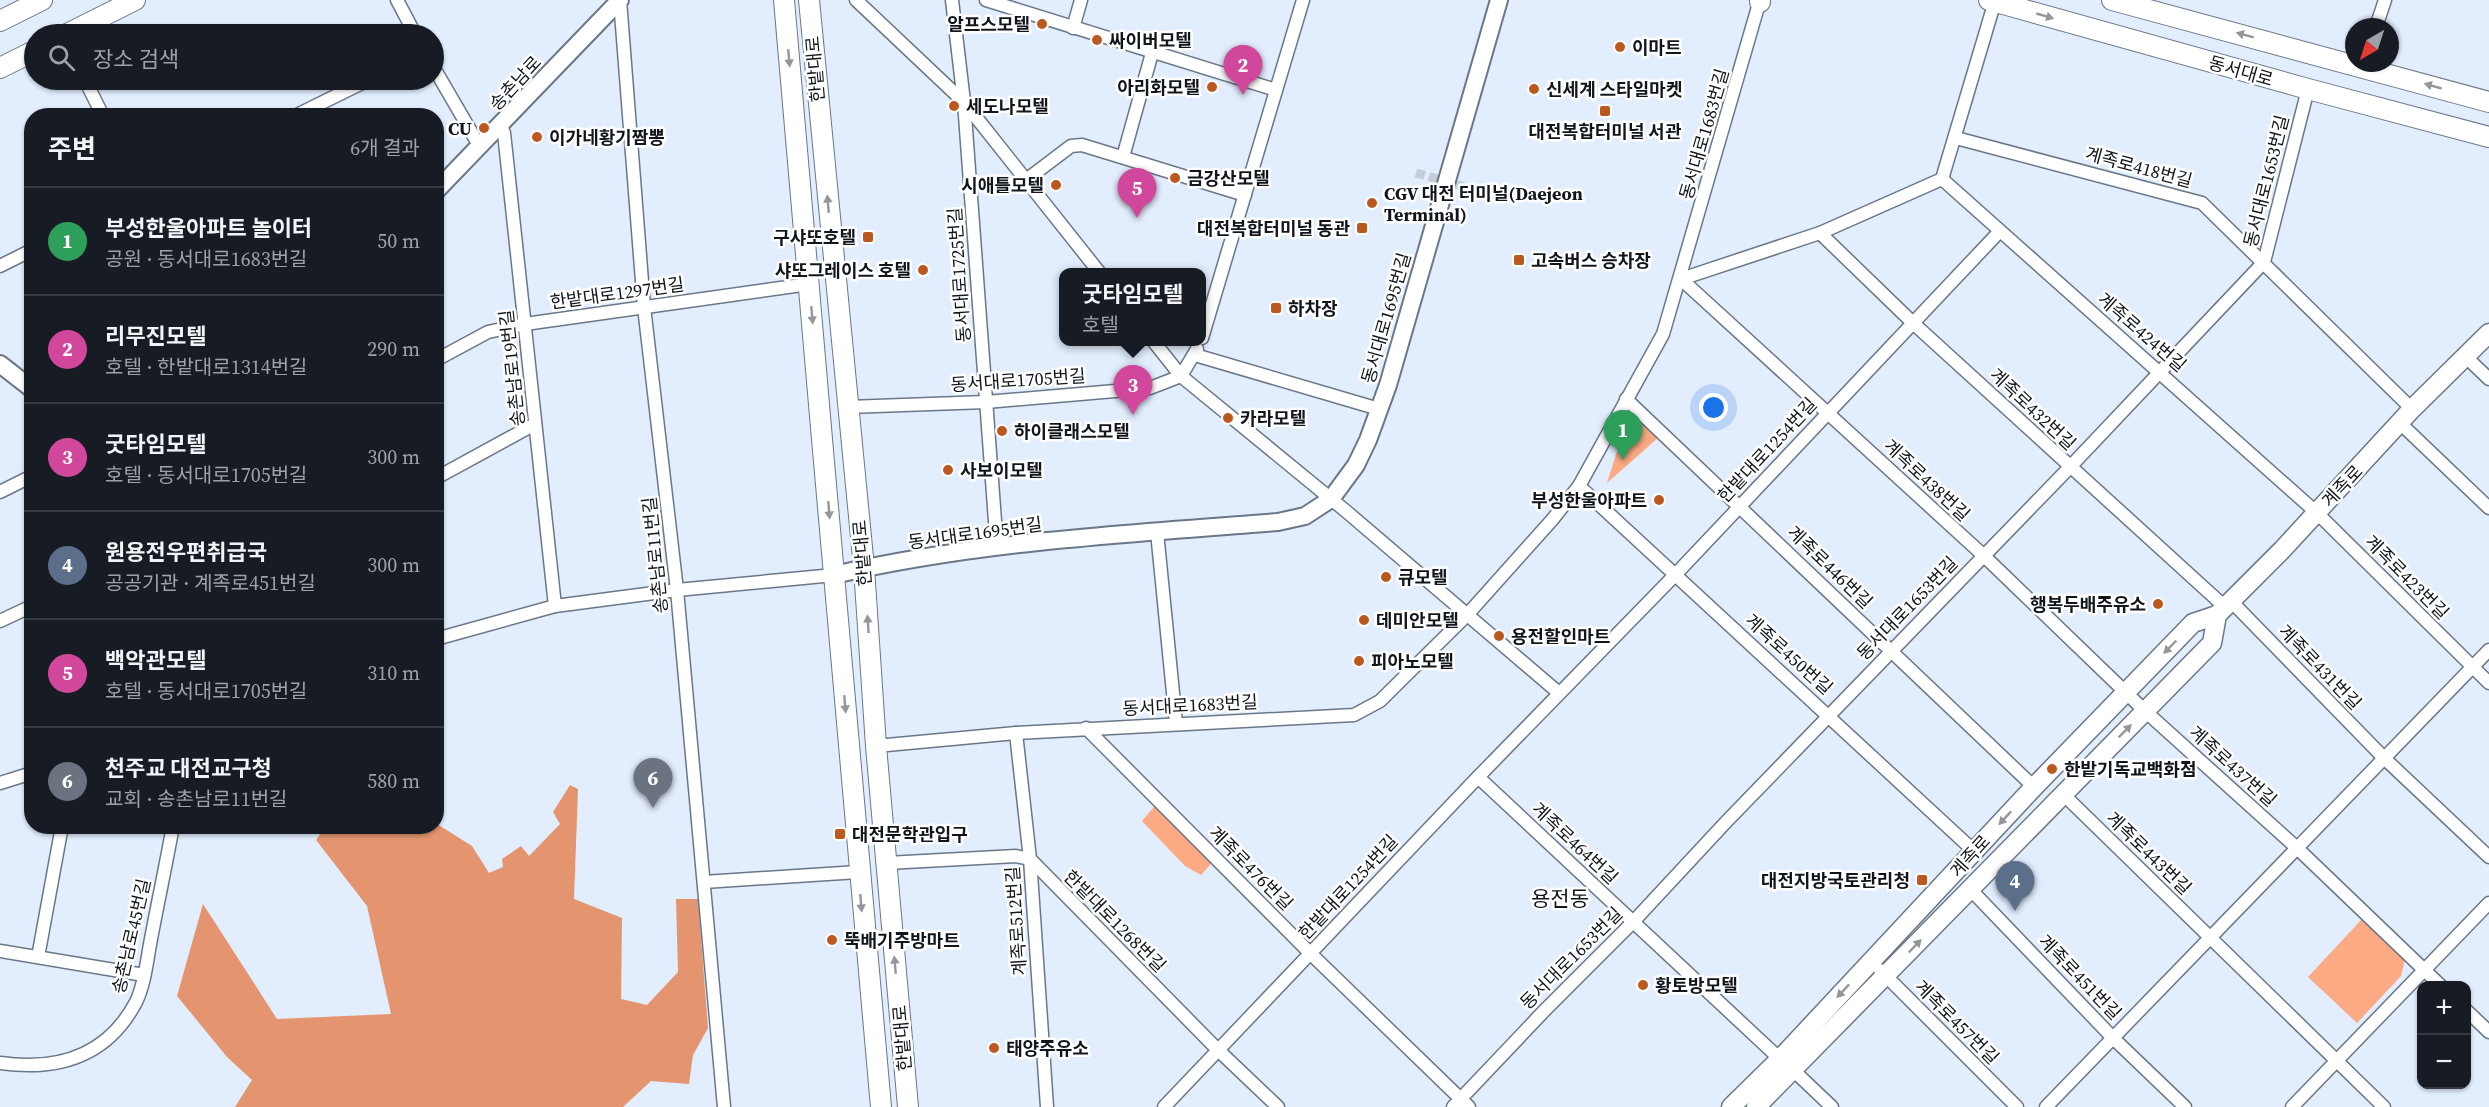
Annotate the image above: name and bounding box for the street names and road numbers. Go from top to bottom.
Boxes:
street label: 한밭대로 [800,35,830,103]
street label: 송촌남로 [483,50,547,116]
street label: 동서대로 [2206,50,2276,92]
street label: 동서대로1683번길 [1673,65,1735,203]
street label: 동서대로1653번길 [2237,112,2295,250]
street label: 계족로418번길 [2083,141,2195,193]
street label: 동서대로1725번길 [942,207,976,343]
street label: 동서대로1695번길 [1355,249,1417,387]
street label: 한밭대로1297번길 [548,271,686,315]
street label: 계족로424번길 [2092,287,2192,377]
street label: 송촌남로19번길 [493,308,531,428]
street label: 계족로432번길 [1984,362,2082,456]
street label: 동서대로1705번길 [950,363,1086,397]
street label: 한밭대로1254번길 [1712,392,1822,508]
street label: 계족로438번길 [1878,433,1976,527]
street label: 계족로 [2316,459,2368,513]
street label: 송촌남로11번길 [636,495,674,615]
street label: 동서대로1695번길 [906,511,1044,555]
street label: 한밭대로 [847,519,877,587]
street label: 계족로446번길 [1782,520,1878,614]
street label: 계족로423번길 [2359,529,2455,625]
street label: 동서대로1653번길 [1851,551,1963,665]
street label: 계족로450번길 [1740,608,1838,700]
street label: 계족로431번길 [2273,619,2367,715]
street label: 동서대로1683번길 [1122,689,1258,721]
street label: 계족로437번길 [2184,720,2282,812]
street label: 계족로464번길 [1526,796,1624,890]
street label: 계족로443번길 [2101,806,2197,900]
street label: 계족로476번길 [1203,820,1299,916]
street label: 한밭대로1254번길 [1293,829,1403,945]
street label: 계족로 [1944,829,1996,883]
street label: 한밭대로1268번길 [1058,864,1172,978]
street label: 계족로512번길 [1000,865,1032,977]
street label: 송촌남로45번길 [106,876,156,996]
street label: 동서대로1653번길 [1514,901,1628,1015]
street label: 계족로451번길 [2033,929,2127,1025]
street label: 계족로457번길 [1909,974,2005,1070]
street label: 한밭대로 [887,1004,917,1072]

